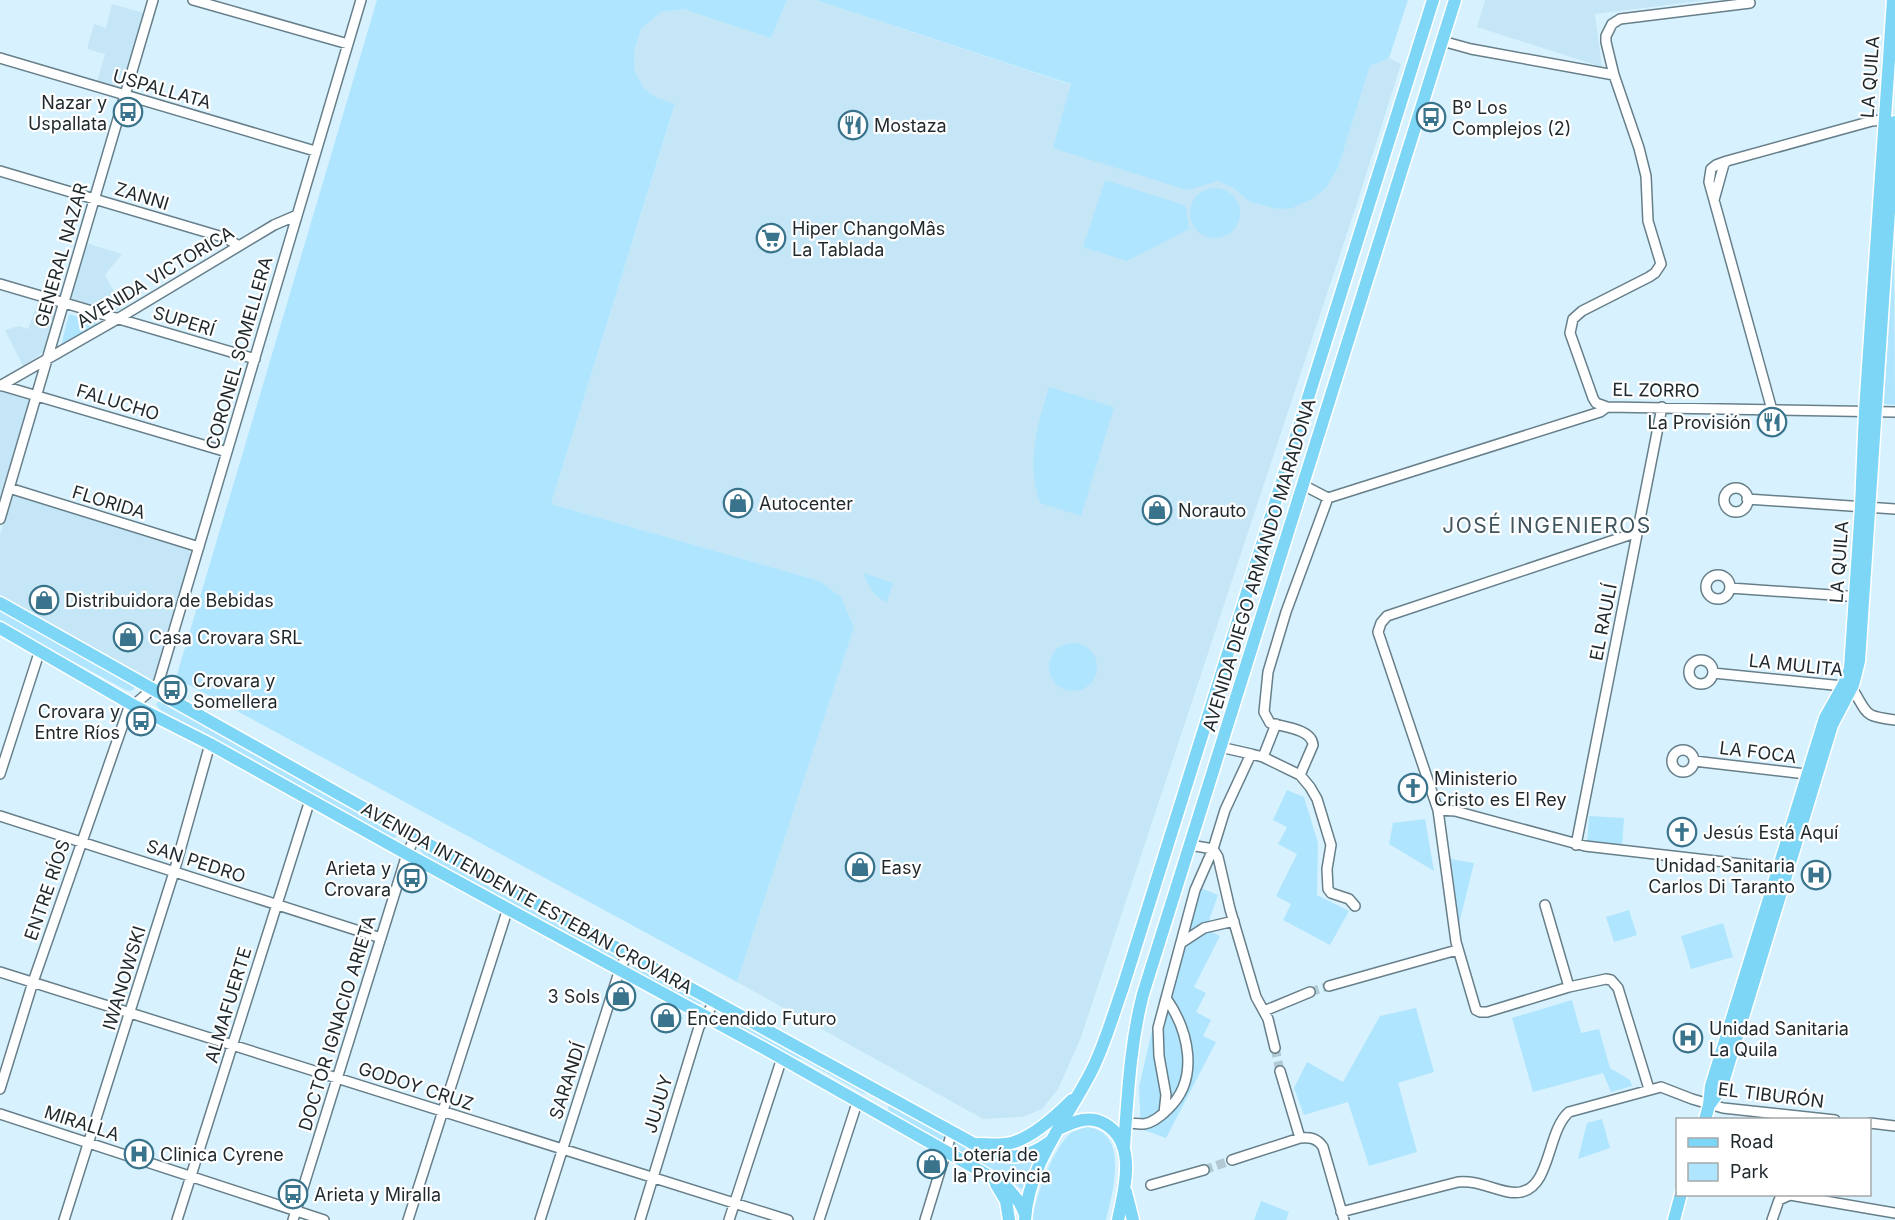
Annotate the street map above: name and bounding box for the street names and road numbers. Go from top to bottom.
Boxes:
street label: LA QUILA [1857,35,1883,119]
street label: USPALLATA [110,65,214,113]
street label: ZANNI [112,178,172,214]
street label: GENERAL NAZAR [30,180,92,330]
street label: AVENIDA VICTORICA [73,222,237,332]
street label: CORONEL SOMELLERA [201,254,277,452]
street label: SUPERÍ [150,301,218,340]
street label: FALUCHO [74,379,162,425]
street label: EL ZORRO [1612,379,1700,401]
street label: AVENIDA DIEGO ARMANDO MARADONA [1198,396,1320,734]
street label: FLORIDA [70,481,148,523]
street label: LA QUILA [1826,520,1852,604]
street label: EL RAULÍ [1584,581,1621,662]
street label: LA MULITA [1748,650,1844,680]
street label: LA FOCA [1718,737,1798,767]
street label: AVENIDA INTENDENTE ESTEBAN CROVARA [358,798,696,998]
street label: SAN PEDRO [144,835,248,887]
street label: ENTRE RÍOS [19,837,74,943]
street label: DOCTOR IGNACIO ARIETA [294,913,380,1133]
street label: IWANOWSKI [98,924,150,1032]
street label: ALMAFUERTE [200,944,256,1066]
street label: SARANDÍ [544,1040,589,1122]
street label: GODOY CRUZ [356,1057,476,1115]
street label: JUJUY [639,1072,677,1136]
street label: EL TIBURÓN [1717,1077,1825,1112]
street label: MIRALLA [42,1101,122,1145]

